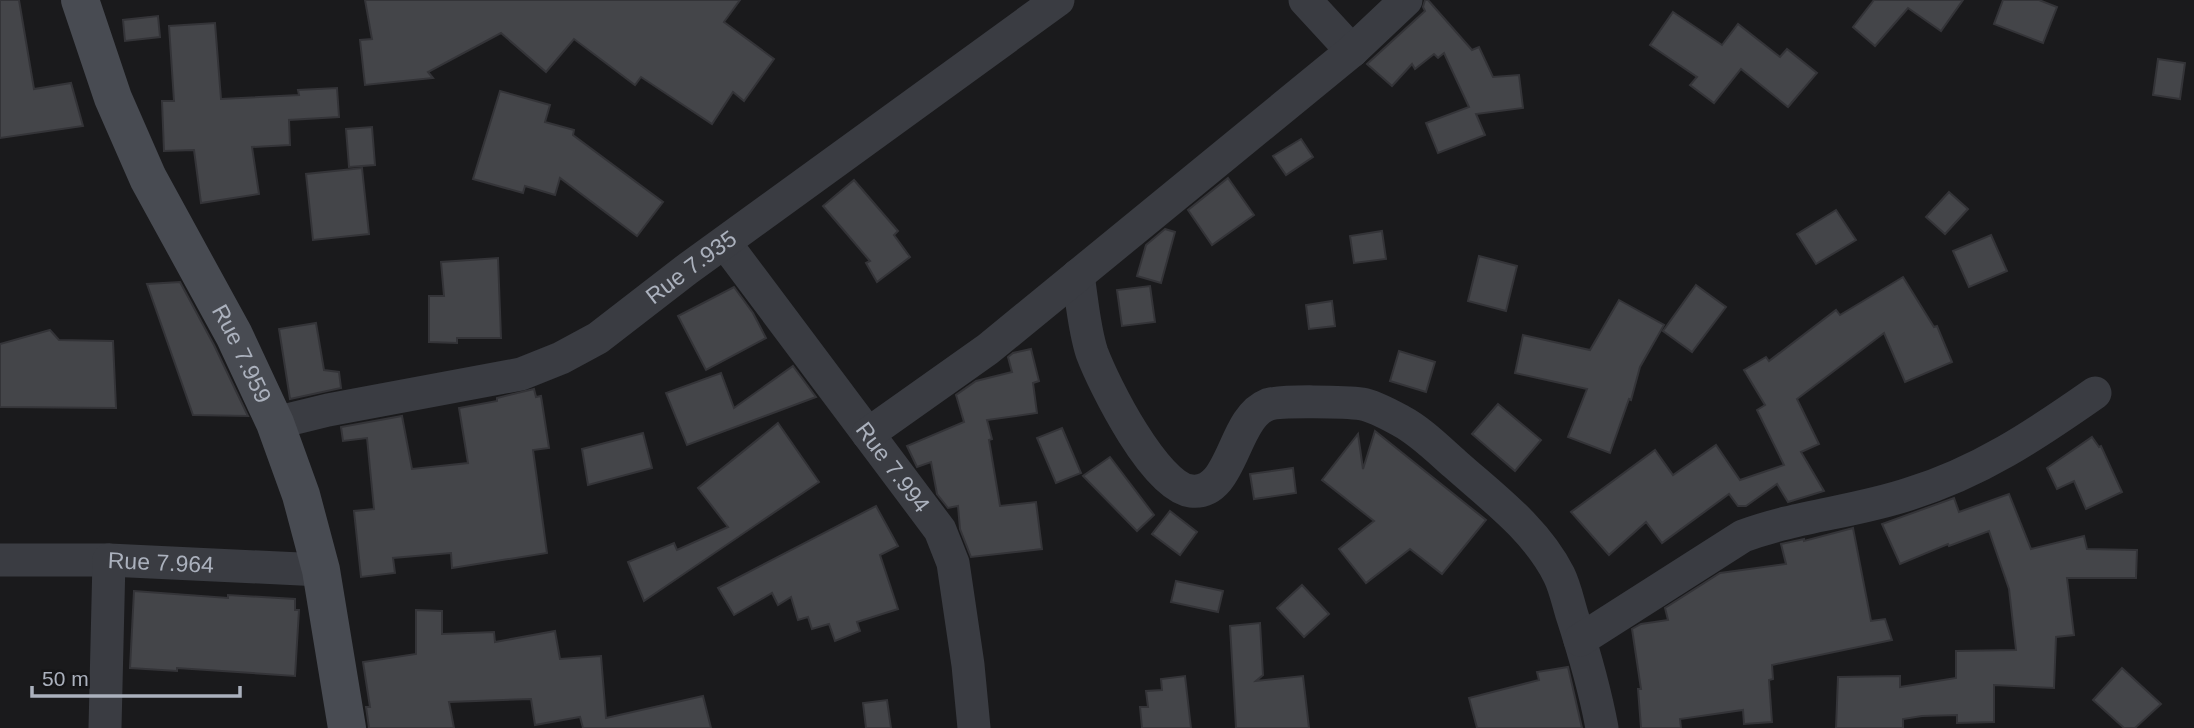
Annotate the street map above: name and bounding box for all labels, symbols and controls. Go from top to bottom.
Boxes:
street label: Rue 7.935 [641,225,741,309]
street label: Rue 7.959 [207,300,277,407]
street label: Rue 7.994 [851,417,935,518]
street label: Rue 7.964 [107,547,215,578]
scale bar [32,654,240,698]
text: 50 m [42,667,89,690]

